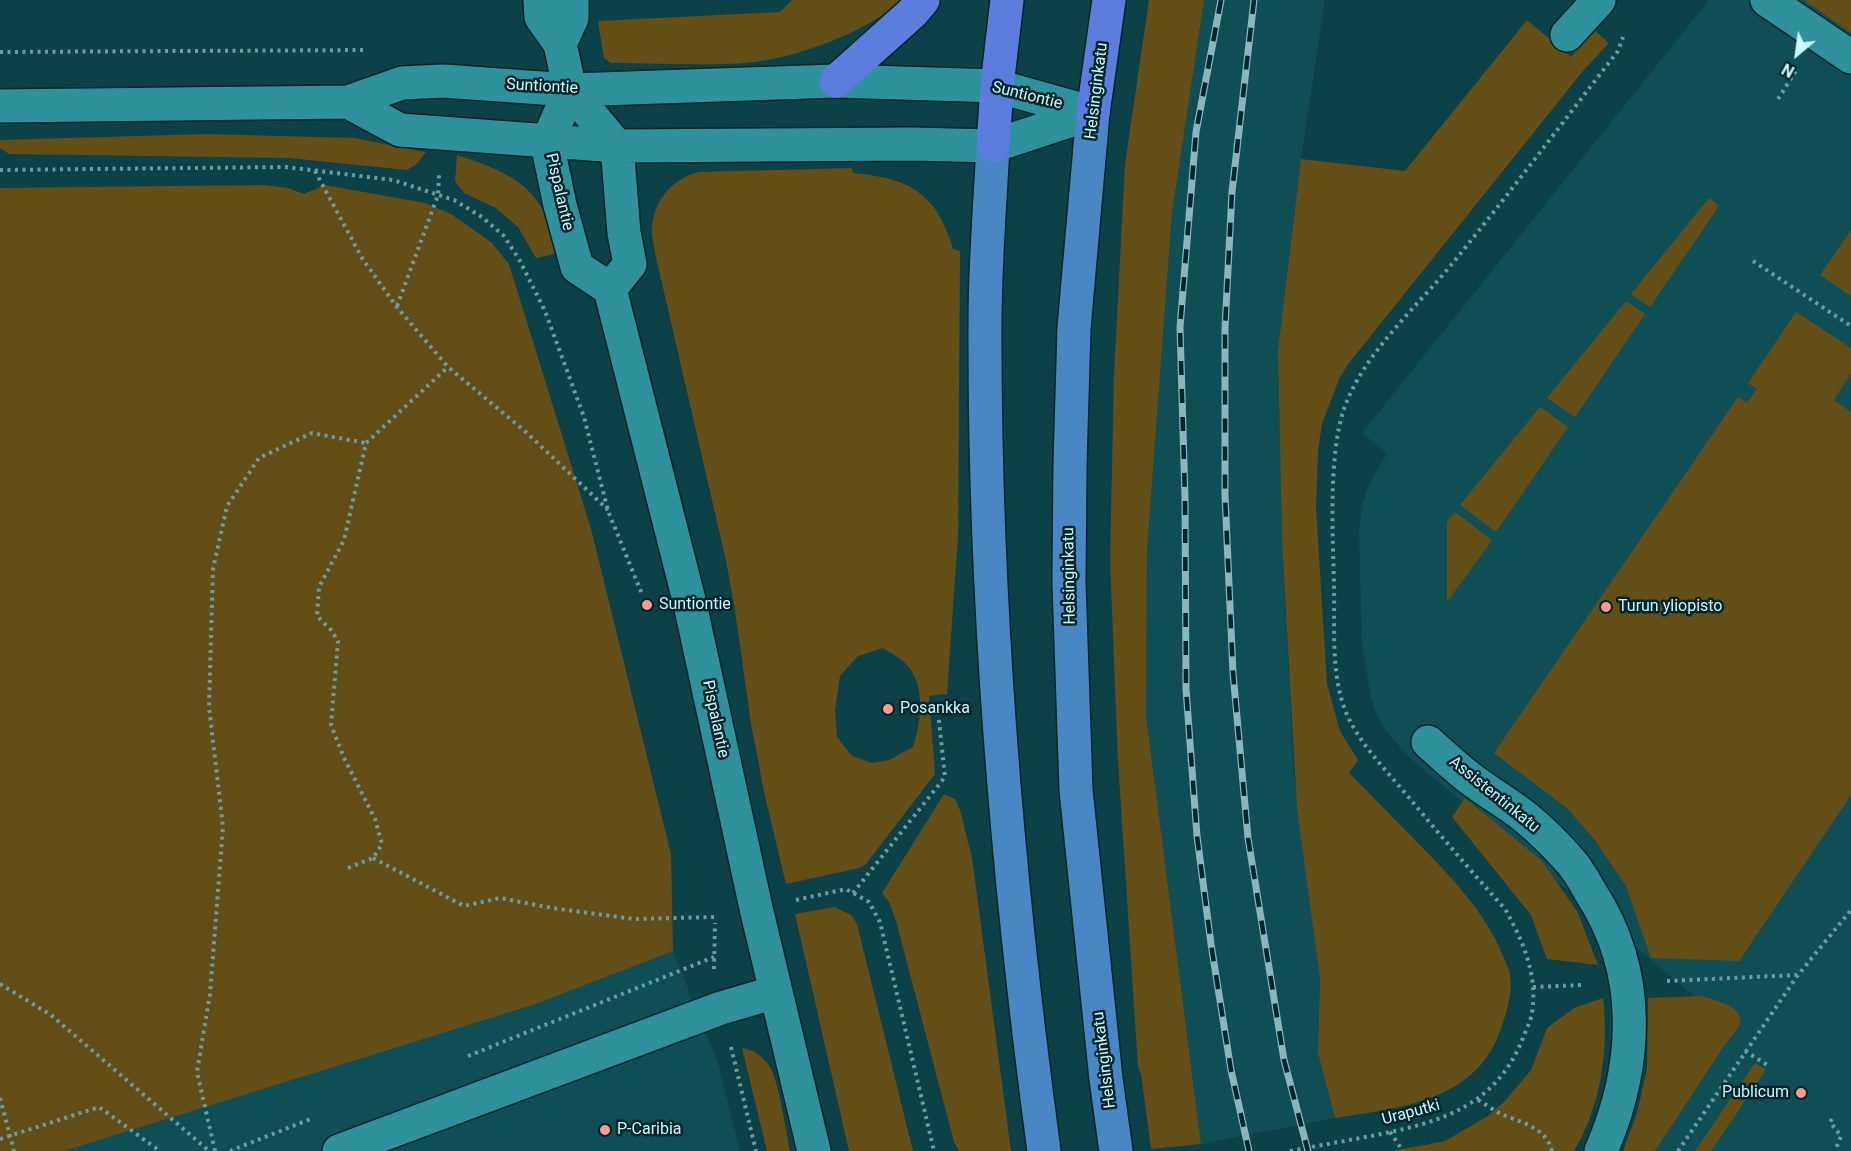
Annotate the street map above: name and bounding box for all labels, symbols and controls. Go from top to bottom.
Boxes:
north arrow [1767,24,1827,84]
street label: Helsinginkatu [1082,42,1112,140]
text: N [1778,59,1798,81]
street label: Suntiontie [506,76,578,98]
street label: Suntiontie [990,78,1064,114]
street label: Pispalantie [541,151,577,233]
street label: Helsinginkatu [1060,527,1080,625]
place label: Suntiontie [659,595,731,615]
place label: Turun yliopisto [1618,597,1722,617]
marker: Suntiontie [640,598,654,612]
marker: Turun yliopisto [1599,600,1613,614]
street label: Pispalantie [697,678,733,760]
place label: Posankka [900,699,970,719]
marker: Posankka [881,702,895,716]
street label: Assistentinkatu [1445,753,1543,837]
street label: Helsinginkatu [1090,1011,1120,1109]
place label: Publicum [1722,1083,1789,1103]
marker: Publicum [1794,1086,1808,1100]
street label: Uraputki [1380,1096,1442,1130]
place label: P-Caribia [617,1120,682,1140]
marker: P-Caribia [598,1123,612,1137]

